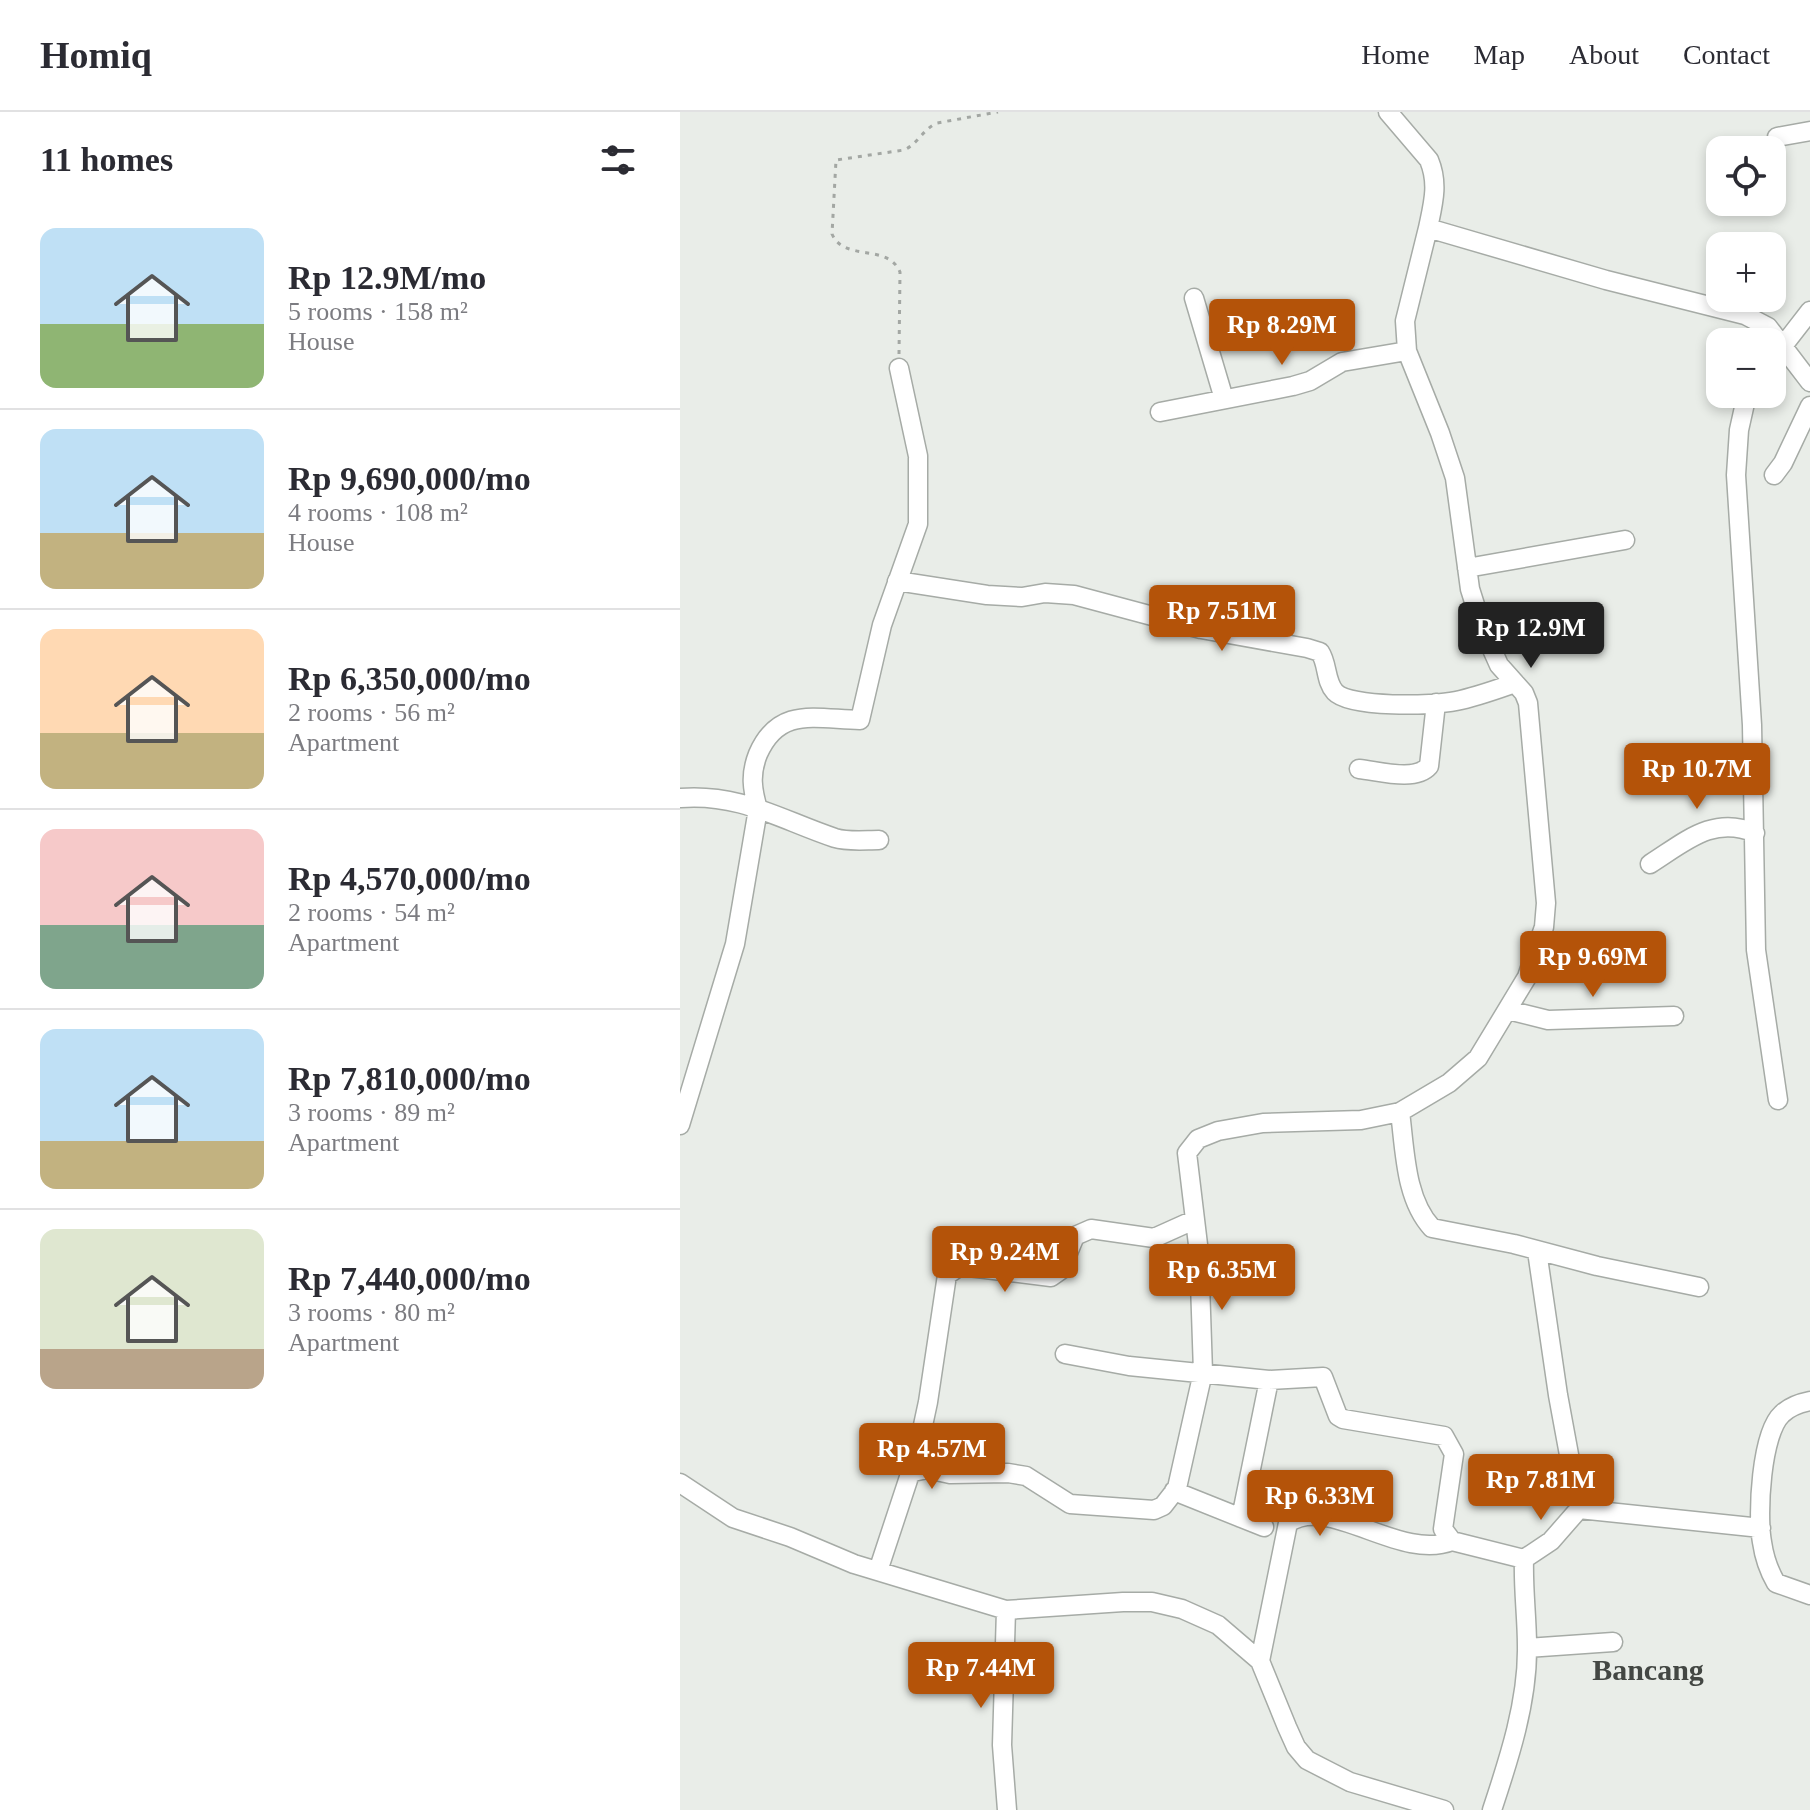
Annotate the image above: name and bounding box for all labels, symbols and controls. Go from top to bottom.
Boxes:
text: Homiq [40,34,152,76]
text: Home [1361,39,1430,70]
text: Map [1474,39,1525,70]
text: About [1569,39,1639,70]
text: Contact [1683,39,1770,70]
map controls [1706,136,1786,408]
button: locate [1706,136,1786,216]
icon: filters [596,138,640,182]
text: 11 homes [40,141,173,178]
button: + [1706,232,1786,312]
text: Rp 12.9M/mo [288,259,486,296]
icon: home [104,260,200,356]
text: 5 rooms · 158 m² [288,297,468,326]
pin: Rp 8.29M [1199,299,1365,367]
text: Rp 8.29M [1227,310,1337,339]
text: House [288,327,354,356]
button: − [1706,328,1786,408]
text: Rp 9,690,000/mo [288,460,531,497]
icon: home [104,461,200,557]
text: 4 rooms · 108 m² [288,498,468,527]
text: House [288,528,354,557]
pin: Rp 7.51M [1139,585,1305,653]
text: Rp 7.51M [1167,596,1277,625]
pin: Rp 12.9M [1448,602,1614,670]
text: Rp 12.9M [1476,613,1586,642]
text: Rp 6,350,000/mo [288,660,531,697]
icon: home [104,661,200,757]
text: 2 rooms · 56 m² [288,698,455,727]
text: Apartment [288,728,399,757]
pin: Rp 10.7M [1614,743,1780,811]
text: Rp 10.7M [1642,754,1752,783]
text: Rp 4,570,000/mo [288,860,531,897]
icon: home [104,861,200,957]
text: 2 rooms · 54 m² [288,898,455,927]
text: Apartment [288,928,399,957]
pin: Rp 9.69M [1510,931,1676,999]
text: Rp 9.69M [1538,942,1648,971]
text: Rp 7,810,000/mo [288,1060,531,1097]
icon: home [104,1061,200,1157]
text: 3 rooms · 89 m² [288,1098,455,1127]
text: Apartment [288,1128,399,1157]
pin: Rp 9.24M [922,1226,1088,1294]
text: Rp 9.24M [950,1237,1060,1266]
pin: Rp 6.35M [1139,1244,1305,1312]
text: Rp 6.35M [1167,1255,1277,1284]
text: Rp 7,440,000/mo [288,1260,531,1297]
icon: home [104,1261,200,1357]
text: 3 rooms · 80 m² [288,1298,455,1327]
text: Apartment [288,1328,399,1357]
pin: Rp 4.57M [849,1423,1015,1491]
text: Rp 4.57M [877,1434,987,1463]
pin: Rp 7.81M [1458,1454,1624,1522]
text: Rp 7.81M [1486,1465,1596,1494]
pin: Rp 6.33M [1237,1470,1403,1538]
text: Rp 6.33M [1265,1481,1375,1510]
pin: Rp 7.44M [898,1642,1064,1710]
text: Rp 7.44M [926,1653,1036,1682]
district label: Bancang [1592,1653,1704,1686]

